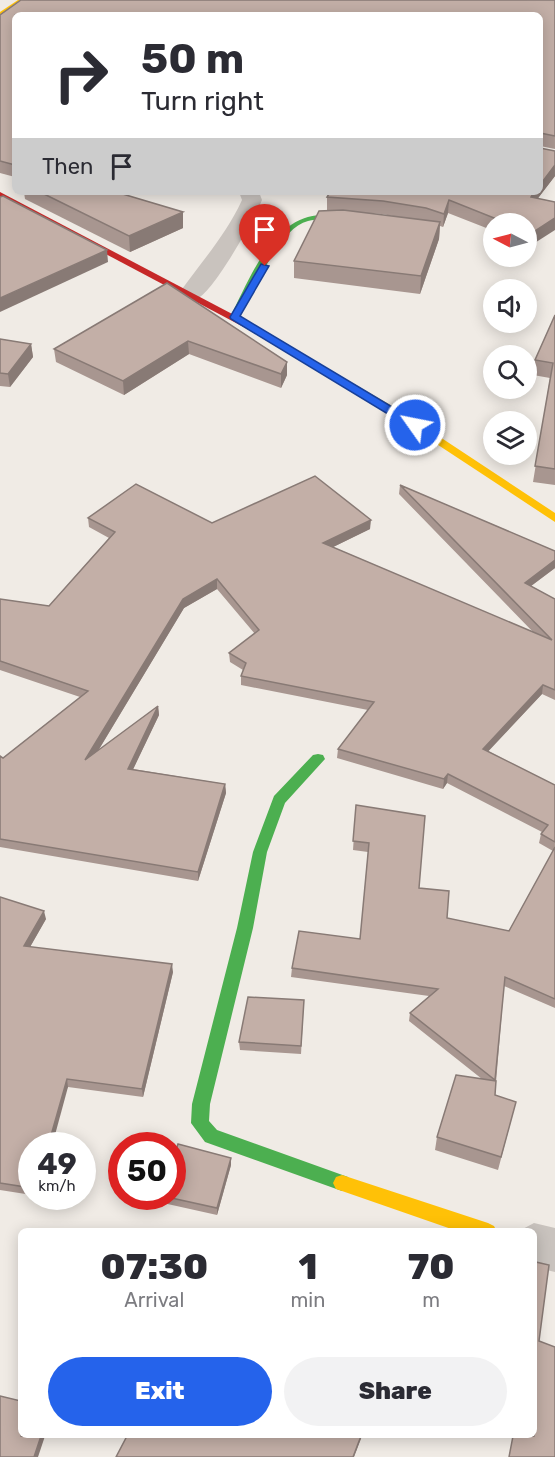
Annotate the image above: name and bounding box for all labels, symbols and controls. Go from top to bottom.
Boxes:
text: 50 m [141,34,244,84]
icon: right [42,36,120,114]
text: Turn right [141,85,264,117]
icon: arrive [105,150,138,183]
text: Then [42,153,93,180]
pin [239,204,290,266]
icon: arrive [248,213,281,246]
north arrow [483,213,537,267]
map controls [483,213,537,465]
button: sound [483,279,537,333]
button: search [483,345,537,399]
position arrow [383,393,447,457]
button: layers [483,411,537,465]
speed limit sign: 50 [108,1132,186,1210]
text: 49 [37,1146,77,1182]
text: km/h [38,1177,76,1195]
text: 07:30 [100,1245,208,1288]
text: 1 [298,1245,317,1288]
text: 70 [408,1245,455,1288]
text: Arrival [124,1288,184,1312]
text: min [291,1288,325,1312]
text: m [422,1288,440,1312]
button: Exit [48,1357,272,1426]
button: Share [284,1357,507,1426]

